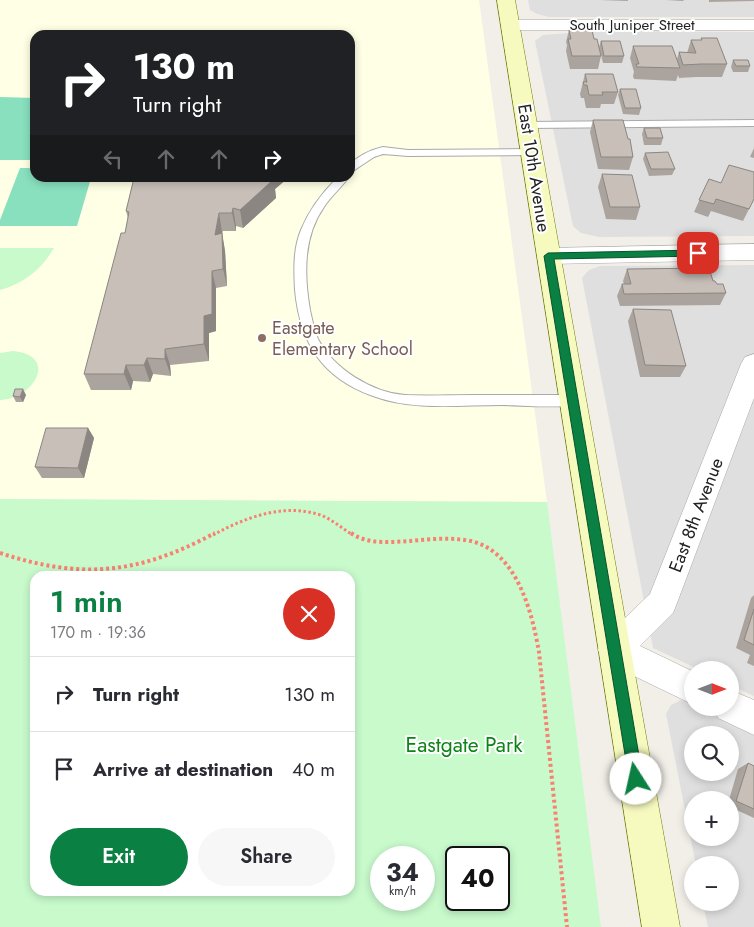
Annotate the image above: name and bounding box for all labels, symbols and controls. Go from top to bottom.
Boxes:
street label: South Juniper Street [569,14,695,36]
text: 130 m [133,42,235,92]
icon: right [50,50,115,115]
text: Turn right [133,88,221,120]
street label: East 10th Avenue [511,102,557,234]
icon: left [99,145,127,173]
icon: ahead [152,145,180,173]
icon: ahead [205,145,233,173]
icon: right [258,145,286,173]
pin [677,232,719,274]
icon: arrive [684,239,712,267]
place label: Eastgate Elementary School [272,315,413,362]
marker: Eastgate Elementary School [256,332,268,344]
street label: East 8th Avenue [662,454,730,576]
text: 1 min [50,580,123,623]
button: close [283,588,335,640]
text: 170 m · 19:36 [50,621,146,644]
north arrow [684,661,739,716]
map controls [684,661,739,911]
icon: right [50,680,78,708]
text: Turn right [93,681,179,708]
text: 130 m [284,681,335,708]
button: search [684,726,739,781]
park label: Eastgate Park [406,730,523,760]
position arrow [609,752,661,804]
icon: arrive [50,755,78,783]
text: Arrive at destination [93,756,273,783]
text: 40 m [292,756,335,783]
button: + [684,791,739,846]
button: Exit [50,828,188,886]
button: Share [198,828,335,886]
speed limit sign: 40 [445,846,510,911]
text: 34 [386,854,419,890]
button: − [684,856,739,911]
text: km/h [389,882,416,900]

